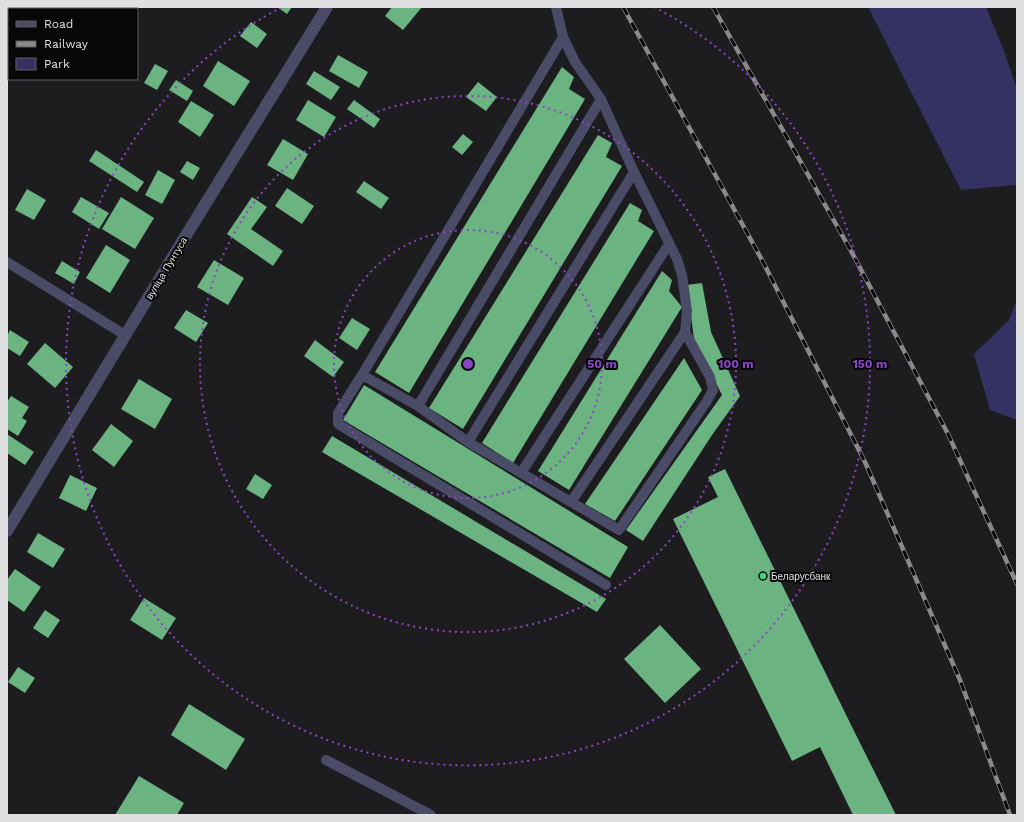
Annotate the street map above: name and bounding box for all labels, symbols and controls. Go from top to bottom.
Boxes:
legend [8,8,138,80]
text: Road [44,17,73,31]
text: Railway [44,37,89,51]
text: Park [44,57,70,71]
street label: вуліца Пунтуса [144,235,190,301]
centre of rings [461,357,475,371]
text: 50 m [587,357,617,371]
text: 100 m [718,357,754,371]
text: 150 m [853,357,887,371]
marker: Беларусбанк [758,571,768,581]
place label: Беларусбанк [771,571,831,582]

